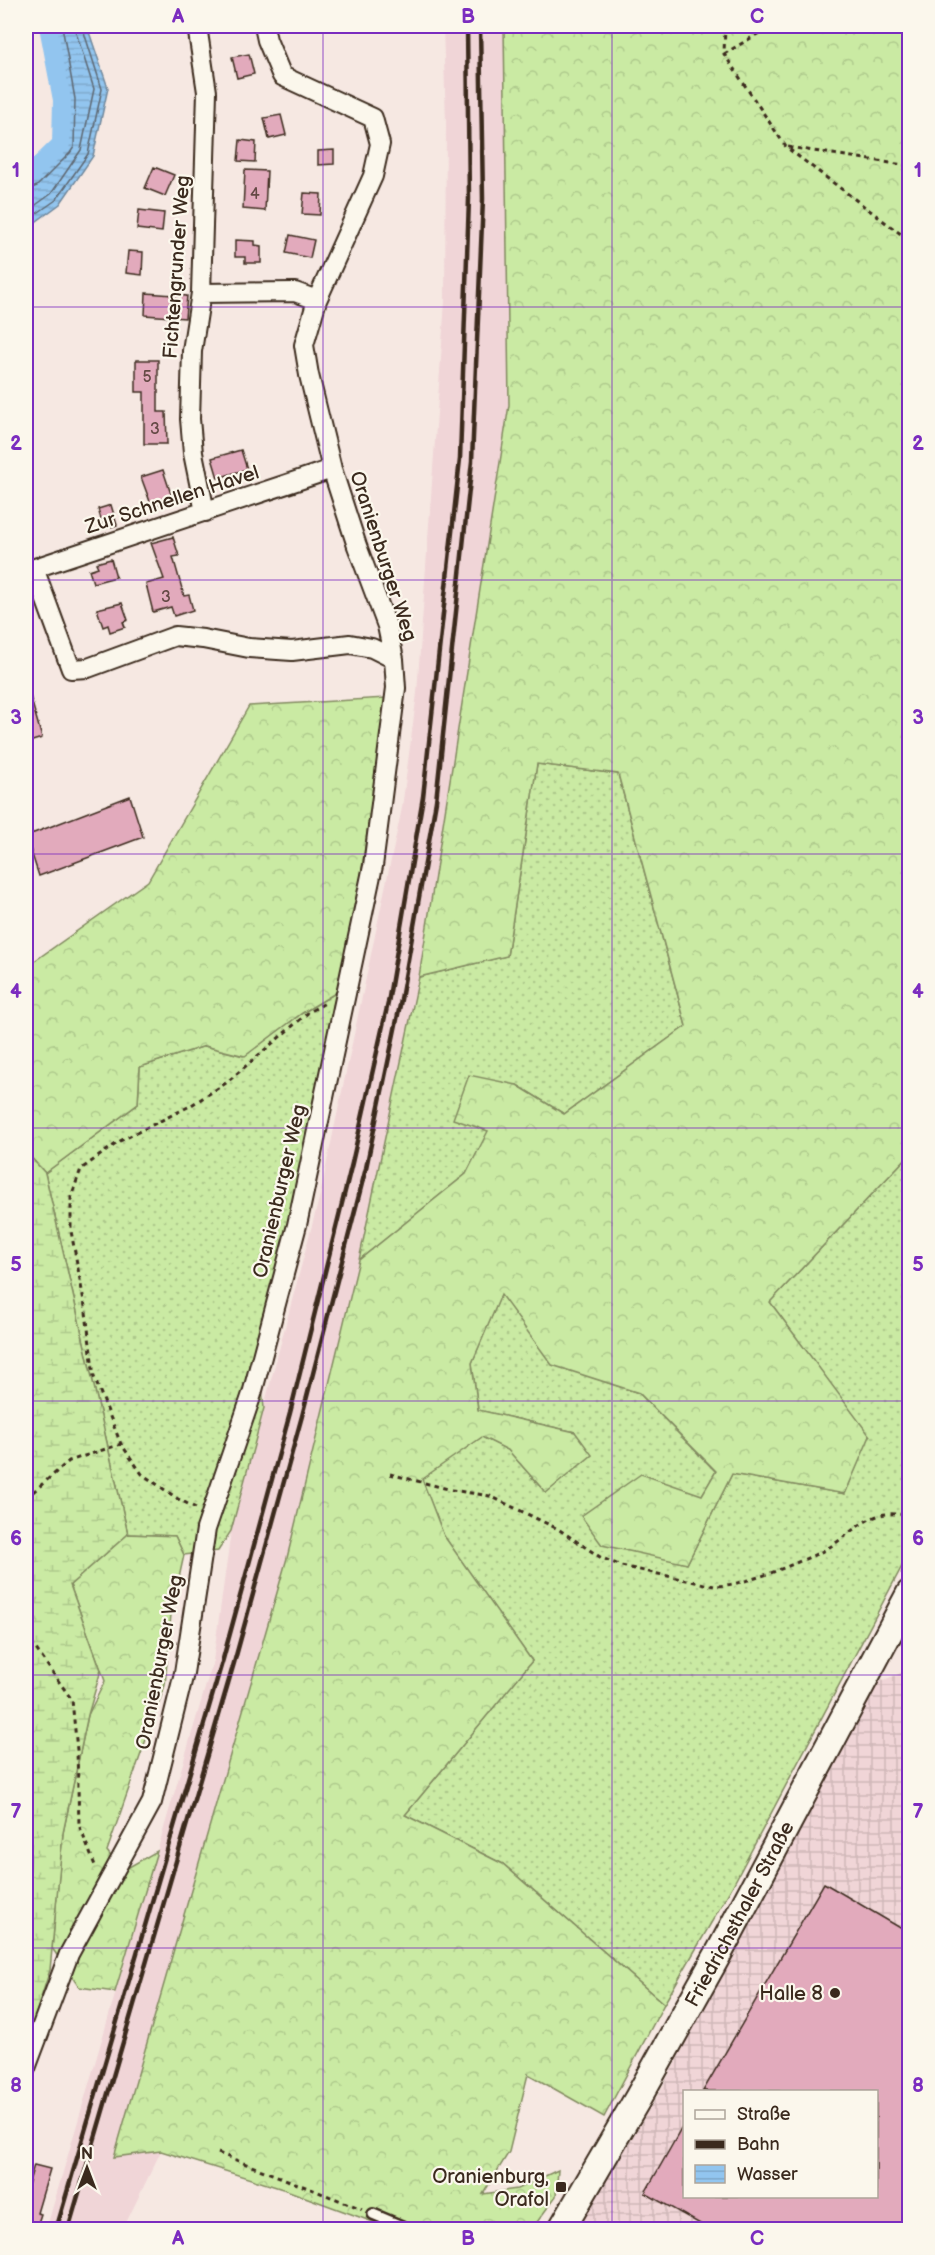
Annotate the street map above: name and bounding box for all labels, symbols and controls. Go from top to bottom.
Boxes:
text: A [171,5,185,29]
text: B [461,5,475,29]
text: C [750,5,764,29]
text: 1 [12,159,20,183]
text: 1 [914,159,922,183]
street label: Fichtengrunder Weg [159,175,195,360]
house number: 4 [250,185,260,204]
house number: 5 [142,368,152,387]
house number: 3 [150,420,160,439]
text: 2 [10,432,22,456]
text: 2 [912,432,924,456]
street label: Zur Schnellen Havel [82,461,262,540]
street label: Oranienburger Weg [344,468,422,644]
house number: 3 [161,588,171,607]
text: 3 [10,706,22,730]
text: 3 [912,706,924,730]
text: 4 [10,980,22,1004]
text: 4 [912,980,924,1004]
street label: Oranienburger Weg [248,1102,312,1280]
text: 5 [10,1253,22,1277]
text: 5 [912,1253,924,1277]
text: 6 [10,1527,22,1551]
text: 6 [912,1527,924,1551]
street label: Oranienburger Weg [131,1573,189,1752]
text: 7 [10,1800,22,1824]
text: 7 [912,1800,924,1824]
street label: Friedrichsthaler Straße [680,1817,800,2011]
place label: Halle 8 [759,1982,823,2006]
marker: Halle 8 [828,1986,842,2000]
text: 8 [10,2074,22,2098]
text: 8 [912,2074,924,2098]
legend [683,2090,878,2198]
text: Straße [737,2104,791,2125]
text: Bahn [737,2134,780,2155]
north arrow [57,2138,117,2198]
text: N [81,2145,93,2164]
text: Wasser [737,2164,798,2185]
place label: Oranienburg, Orafol [432,2165,549,2212]
marker: Oranienburg, Orafol [554,2180,568,2194]
text: A [171,2227,185,2251]
text: B [461,2227,475,2251]
text: C [750,2227,764,2251]

